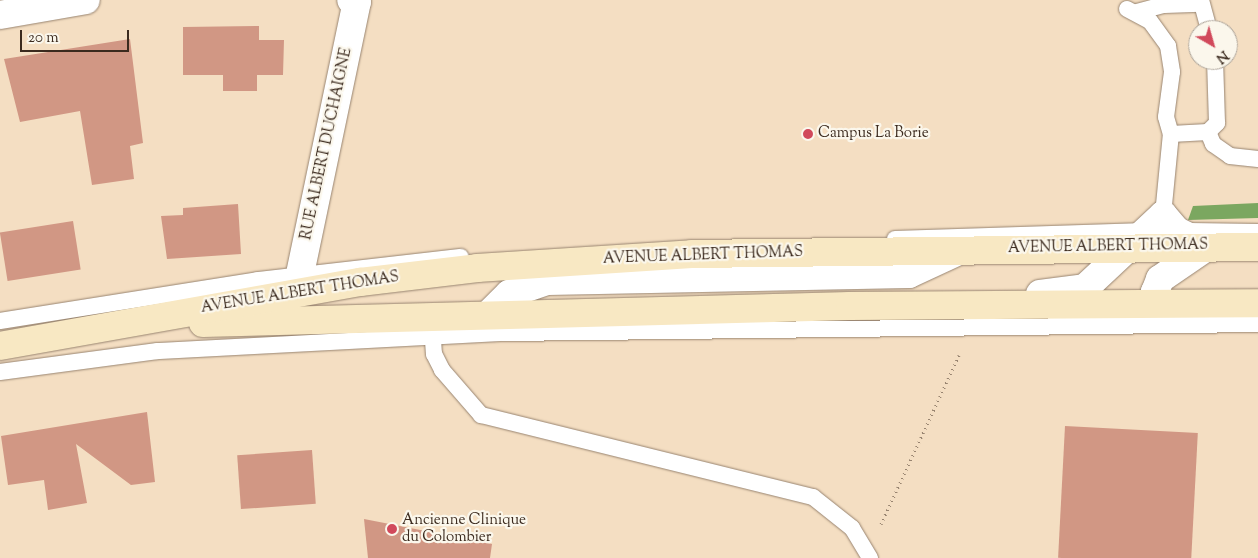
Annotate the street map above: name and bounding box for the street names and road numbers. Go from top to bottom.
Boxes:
street label: RUE ALBERT DUCHAIGNE [298,46,356,242]
street label: AVENUE ALBERT THOMAS [1008,236,1208,258]
street label: AVENUE ALBERT THOMAS [603,244,803,268]
street label: AVENUE ALBERT THOMAS [200,268,400,318]

